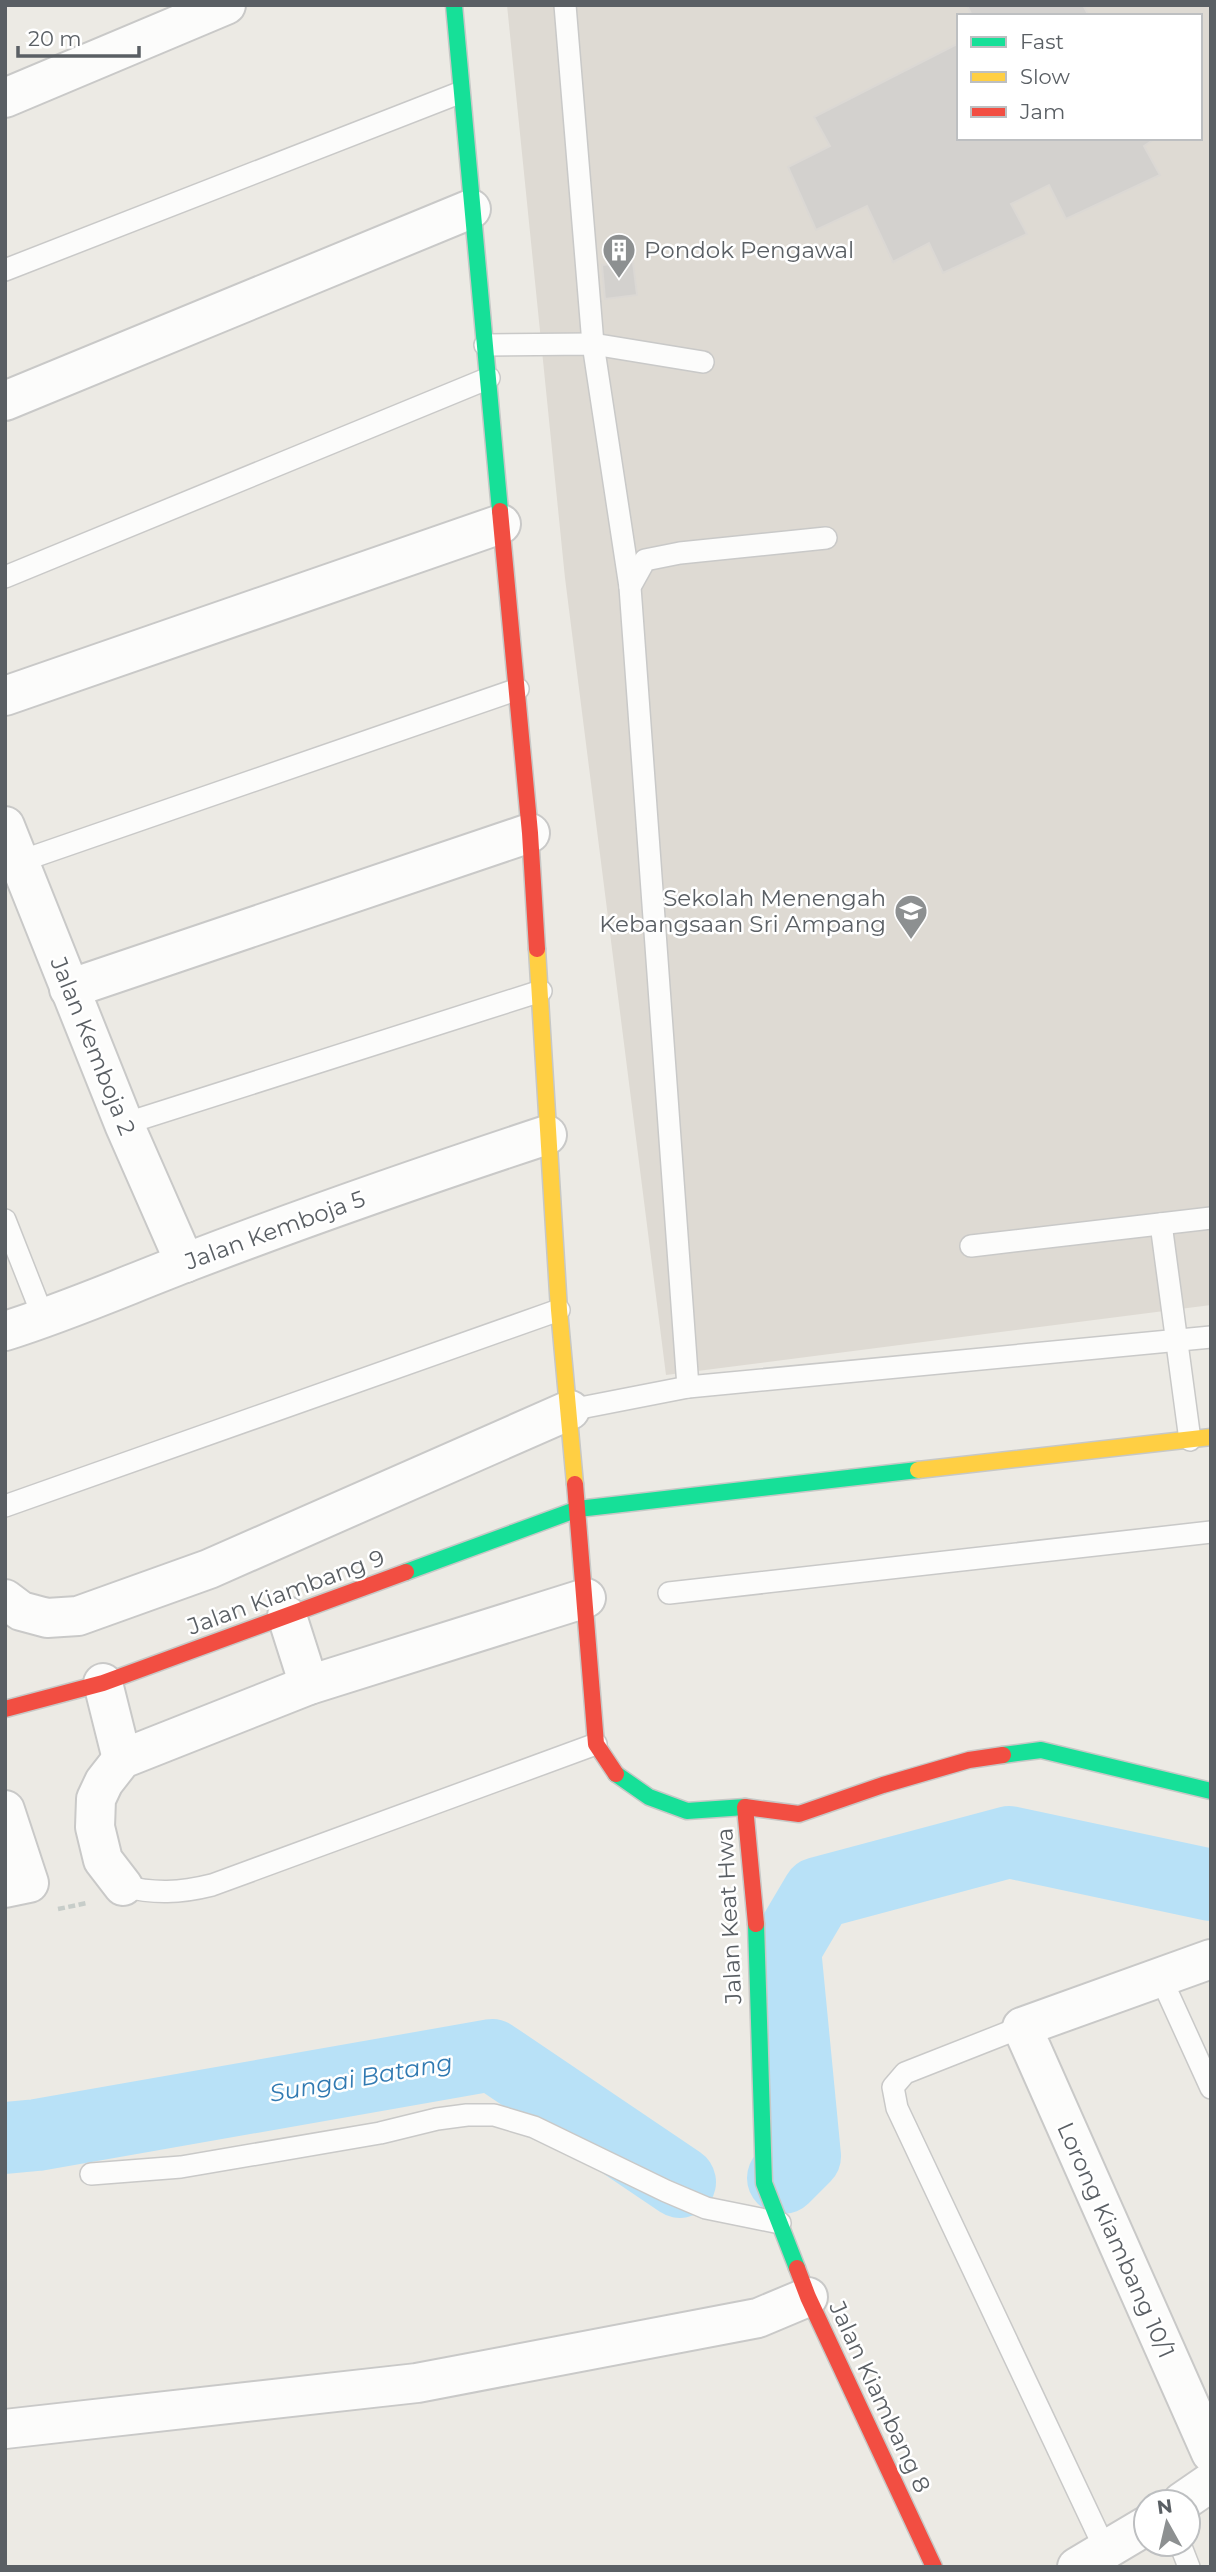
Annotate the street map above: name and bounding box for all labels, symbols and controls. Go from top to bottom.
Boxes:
scale bar [18,14,138,58]
legend [957,14,1202,140]
text: 20 m [28,26,82,51]
text: Fast [1020,29,1064,54]
text: Slow [1020,64,1070,89]
text: Jam [1019,99,1065,124]
building icon: Pondok Pengawal [600,231,638,280]
place label: Pondok Pengawal [644,236,854,264]
place label: Sekolah Menengah Kebangsaan Sri Ampang [599,884,886,938]
school or university icon: Sekolah Menengah Kebangsaan Sri Ampang [892,892,930,941]
street label: Jalan Kemboja 2 [44,952,141,1139]
street label: Jalan Kemboja 5 [180,1184,369,1276]
street label: Jalan Kiambang 9 [183,1543,388,1641]
street label: Jalan Keat Hwa [710,1827,748,2006]
water label: Sungai Batang [267,2047,455,2108]
street label: Lorong Kiambang 10/1 [1051,2118,1181,2362]
street label: Jalan Kiambang 8 [823,2296,937,2497]
north arrow [1132,2488,1202,2558]
text: N [1155,2494,1174,2519]

